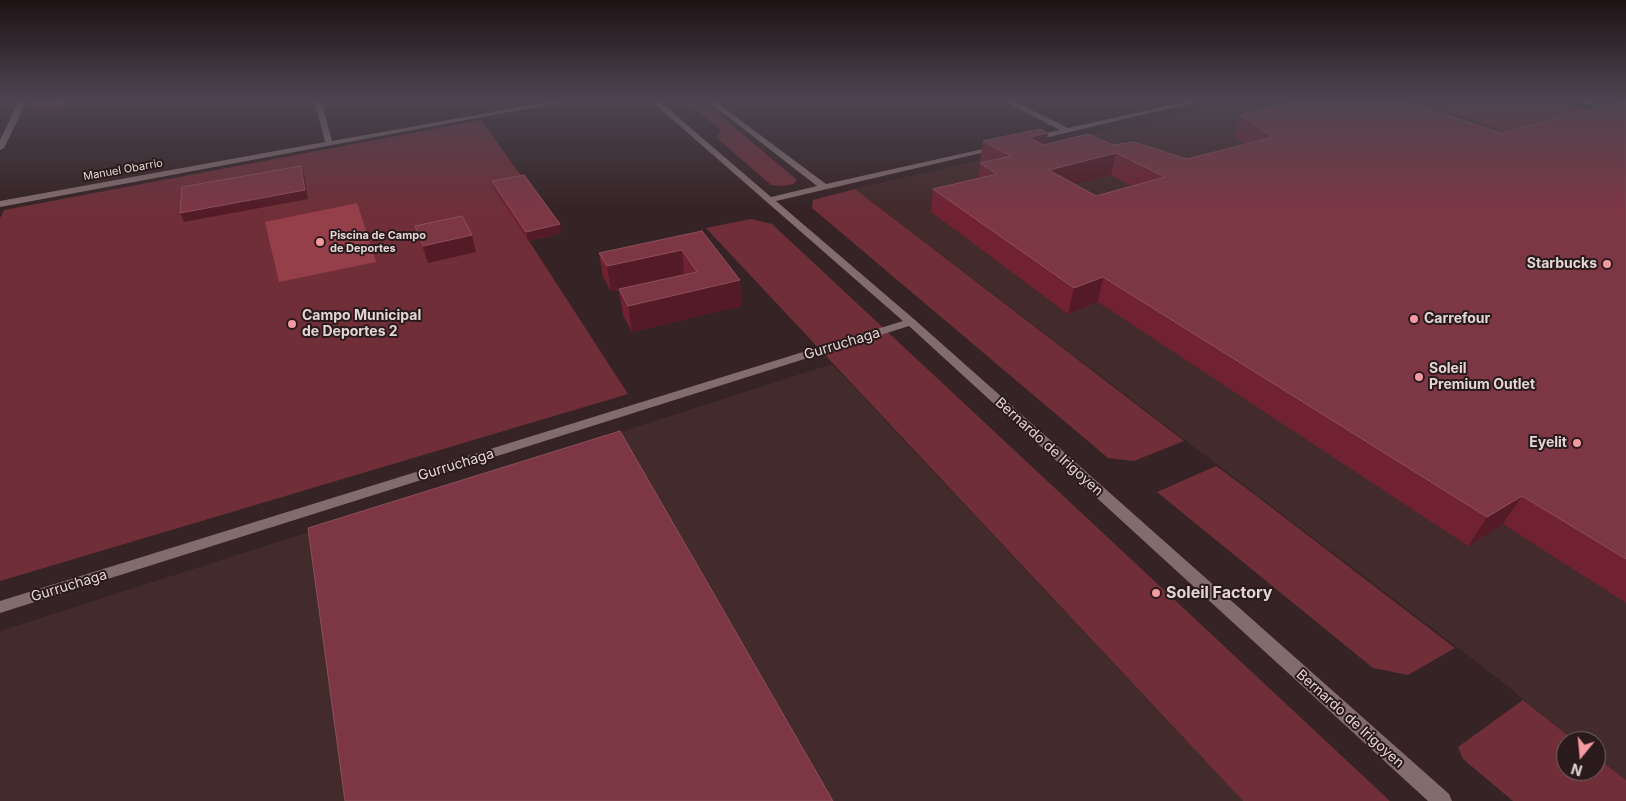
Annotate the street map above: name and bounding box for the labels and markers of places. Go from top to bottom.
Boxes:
place label: Piscina de Campo de Deportes [330,229,426,255]
marker: Piscina de Campo de Deportes [314,236,326,248]
place label: Starbucks [1527,256,1597,272]
marker: Starbucks [1601,258,1613,270]
place label: Campo Municipal de Deportes 2 [302,308,421,341]
place label: Carrefour [1424,311,1490,327]
marker: Carrefour [1408,313,1420,325]
marker: Campo Municipal de Deportes 2 [286,318,298,330]
place label: Soleil Premium Outlet [1429,361,1535,394]
marker: Soleil Premium Outlet [1413,371,1425,383]
place label: Eyelit [1529,435,1567,451]
marker: Eyelit [1571,437,1583,449]
place label: Soleil Factory [1166,583,1272,603]
marker: Soleil Factory [1150,587,1162,599]

